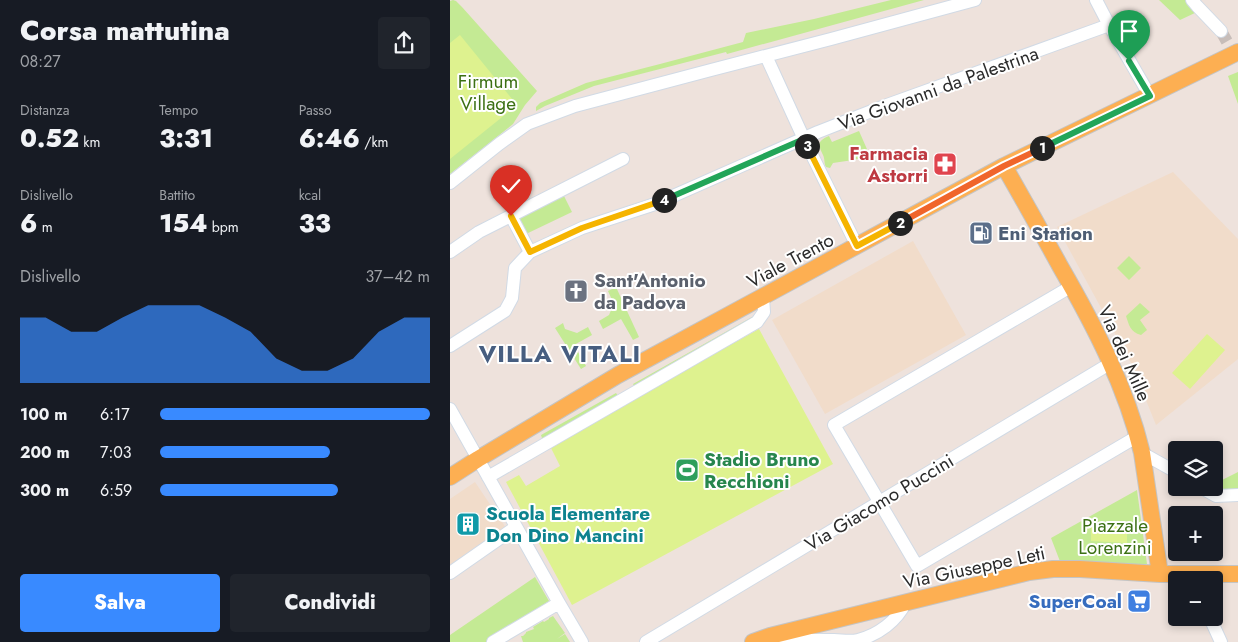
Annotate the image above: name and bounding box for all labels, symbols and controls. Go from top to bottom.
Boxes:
text: Corsa mattutina [20,10,230,51]
pin [1108,10,1150,61]
button: share [378,17,430,69]
icon: arrive [1115,17,1143,45]
street label: Via Giovanni da Palestrina [834,40,1042,137]
text: 08:27 [20,50,61,73]
park label: Firmum Village [458,68,518,117]
text: Distanza [20,100,69,120]
text: Tempo [159,100,198,120]
text: Passo [299,100,332,120]
text: 0.52 [20,120,79,156]
text: 3:31 [159,120,213,156]
text: 6:46 [299,120,360,156]
text: km [79,132,100,152]
text: /km [360,132,389,152]
pin: 3 [794,134,820,158]
text: 3 [803,136,812,156]
pin: 1 [1030,136,1054,160]
text: 1 [1039,138,1046,158]
place label: Farmacia Astorri [849,140,928,189]
pharmacy icon: Farmacia Astorri [932,151,958,177]
pin [490,165,532,216]
icon: check [497,172,525,200]
text: Dislivello [20,185,73,205]
text: Battito [159,185,195,205]
text: kcal [299,185,321,205]
pin: 4 [652,188,676,212]
text: 4 [660,190,669,210]
text: 6 [20,205,37,241]
text: 154 [159,205,208,241]
text: 33 [299,205,331,241]
pin: 2 [888,210,912,236]
text: 2 [896,213,905,233]
text: m [37,217,53,237]
text: bpm [208,217,239,237]
fuel station icon: Eni Station [968,220,994,246]
place label: Eni Station [998,220,1093,247]
street label: Viale Trento [742,226,838,295]
text: Dislivello [20,265,80,288]
text: 37–42 m [366,265,430,288]
place label: Sant'Antonio da Padova [594,267,706,316]
church icon: Sant'Antonio da Padova [563,278,589,304]
street label: Via dei Mille [1091,301,1158,406]
district label: VILLA VITALI [478,336,641,371]
text: 100 m [20,403,67,426]
text: 6:17 [100,403,130,426]
text: 200 m [20,441,70,464]
text: 7:03 [100,441,132,464]
map controls [1168,441,1223,626]
button: layers [1168,441,1223,496]
place label: Stadio Bruno Recchioni [704,446,820,495]
street label: Via Giacomo Puccini [800,447,959,558]
sports icon: Stadio Bruno Recchioni [674,457,700,483]
text: 300 m [20,479,69,502]
text: 6:59 [100,479,132,502]
place label: Scuola Elementare Don Dino Mancini [486,500,650,549]
button: + [1168,506,1223,561]
building icon: Scuola Elementare Don Dino Mancini [455,511,481,537]
park label: Piazzale Lorenzini [1078,512,1152,561]
street label: Via Giuseppe Leti [901,539,1048,596]
button: − [1168,571,1223,626]
button: Salva [20,574,220,632]
button: Condividi [230,574,430,632]
place label: SuperCoal [1029,588,1122,615]
supermarket icon: SuperCoal [1126,588,1152,614]

